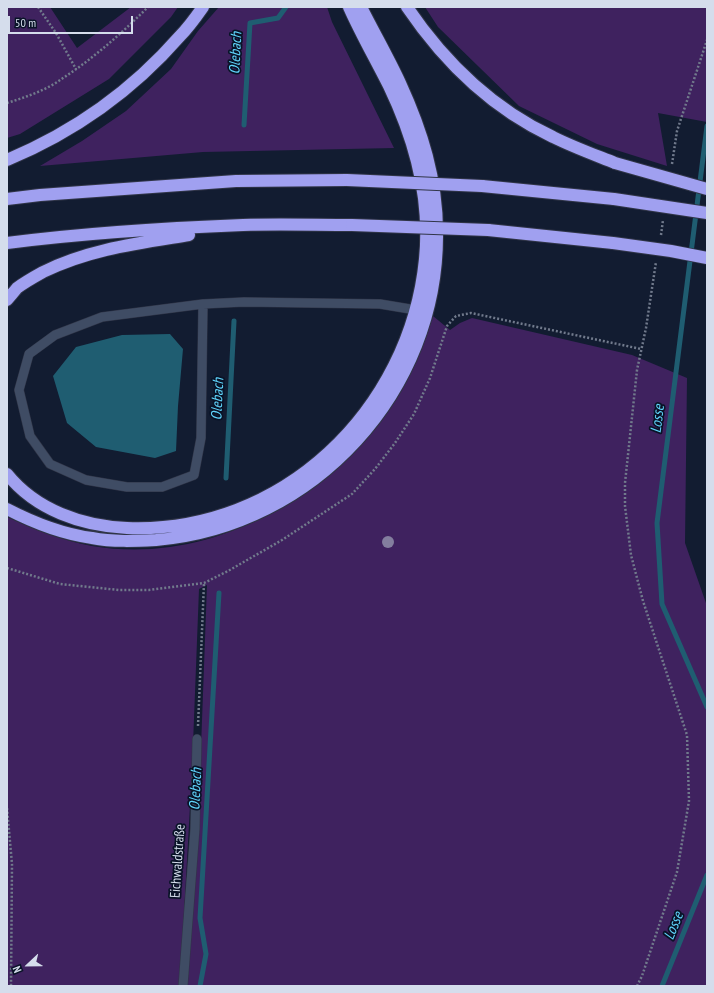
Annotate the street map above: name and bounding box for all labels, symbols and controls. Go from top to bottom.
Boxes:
scale bar [10,8,135,34]
text: 50 m [15,15,36,30]
water label: Olebach [226,31,246,75]
water label: Olebach [208,377,228,421]
water label: Losse [647,404,669,434]
water label: Olebach [186,767,206,811]
street label: Eichwaldstraße [167,824,189,898]
water label: Losse [660,909,688,943]
north arrow [8,945,48,985]
text: N [9,964,24,975]

